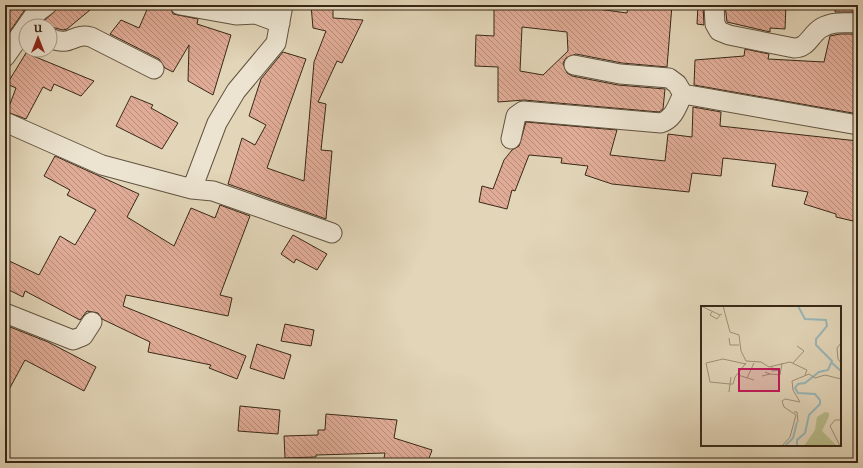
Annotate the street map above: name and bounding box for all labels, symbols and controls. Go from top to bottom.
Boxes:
north arrow [18,18,58,58]
text: U [33,22,43,35]
inset map [701,306,841,446]

